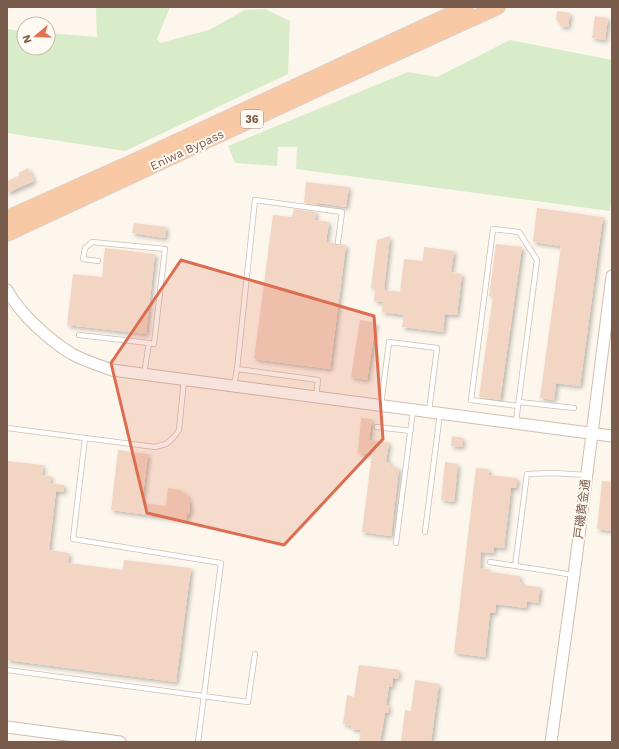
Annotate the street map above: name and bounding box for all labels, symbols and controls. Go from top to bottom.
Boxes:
north arrow [16,16,56,56]
text: N [20,33,34,45]
road number: 36 [241,110,263,128]
street label: Eniwa Bypass [148,127,226,173]
street label: 戸磯黄金通 [571,478,593,540]

